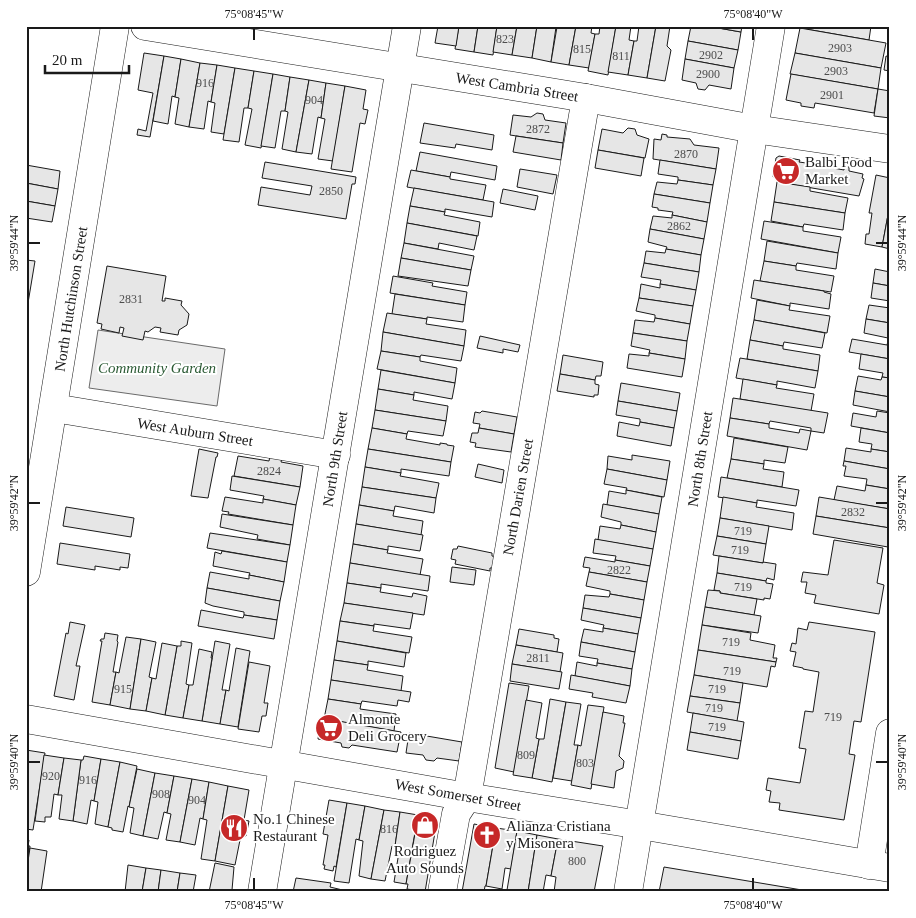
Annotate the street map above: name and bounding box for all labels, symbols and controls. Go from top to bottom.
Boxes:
text: 75°08'45"W [224,7,284,21]
text: 75°08'40"W [723,7,783,21]
house number: 823 [496,32,514,46]
house number: 2903 [828,41,852,55]
scale bar [45,42,129,74]
house number: 815 [573,42,591,56]
house number: 2902 [699,48,723,62]
house number: 811 [612,49,630,63]
text: 20 m [52,52,83,68]
house number: 2903 [824,64,848,78]
house number: 2900 [696,67,720,81]
street label: West Cambria Street [455,69,580,105]
house number: 916 [196,76,214,90]
house number: 2901 [820,88,844,102]
house number: 904 [305,93,323,107]
house number: 2872 [526,122,550,136]
house number: 2870 [674,147,698,161]
place label: Balbi Food Market [805,154,873,187]
supermarket icon: Balbi Food Market [771,156,801,186]
house number: 2850 [319,184,343,198]
text: 39°59'44"N [7,214,21,271]
text: 39°59'44"N [895,214,909,271]
house number: 2862 [667,219,691,233]
street label: North Hutchinson Street [52,225,91,373]
house number: 2831 [119,292,143,306]
park label: Community Garden [98,360,216,376]
street label: North 9th Street [320,409,351,508]
street label: North 8th Street [685,409,716,508]
street label: West Auburn Street [136,415,255,449]
street label: North Darien Street [500,437,536,557]
house number: 2824 [257,464,281,478]
text: 39°59'42"N [7,474,21,531]
text: 39°59'42"N [895,474,909,531]
house number: 2832 [841,505,865,519]
house number: 719 [734,524,752,538]
house number: 719 [731,543,749,557]
house number: 2822 [607,563,631,577]
house number: 719 [734,580,752,594]
house number: 719 [722,635,740,649]
house number: 2811 [526,651,550,665]
house number: 719 [723,664,741,678]
house number: 915 [114,682,132,696]
house number: 719 [708,682,726,696]
house number: 719 [705,701,723,715]
house number: 719 [824,710,842,724]
place label: Almonte Deli Grocery [348,711,427,744]
supermarket icon: Almonte Deli Grocery [314,713,344,743]
house number: 719 [708,720,726,734]
text: 39°59'40"N [7,733,21,790]
text: 39°59'40"N [895,733,909,790]
house number: 809 [517,748,535,762]
house number: 803 [576,756,594,770]
house number: 920 [42,769,60,783]
house number: 916 [79,773,97,787]
street label: West Somerset Street [394,776,523,814]
house number: 908 [152,787,170,801]
house number: 904 [188,793,206,807]
shop icon: Rodriguez Auto Sounds [410,810,440,840]
place label: No.1 Chinese Restaurant [253,811,335,844]
restaurant icon: No.1 Chinese Restaurant [219,813,249,843]
place label: Alianza Cristiana y Misonera [506,818,611,851]
church icon: Alianza Cristiana y Misonera [472,820,502,850]
house number: 816 [380,822,398,836]
place label: Rodriguez Auto Sounds [386,843,464,876]
house number: 800 [568,854,586,868]
text: 75°08'45"W [224,898,284,912]
text: 75°08'40"W [723,898,783,912]

